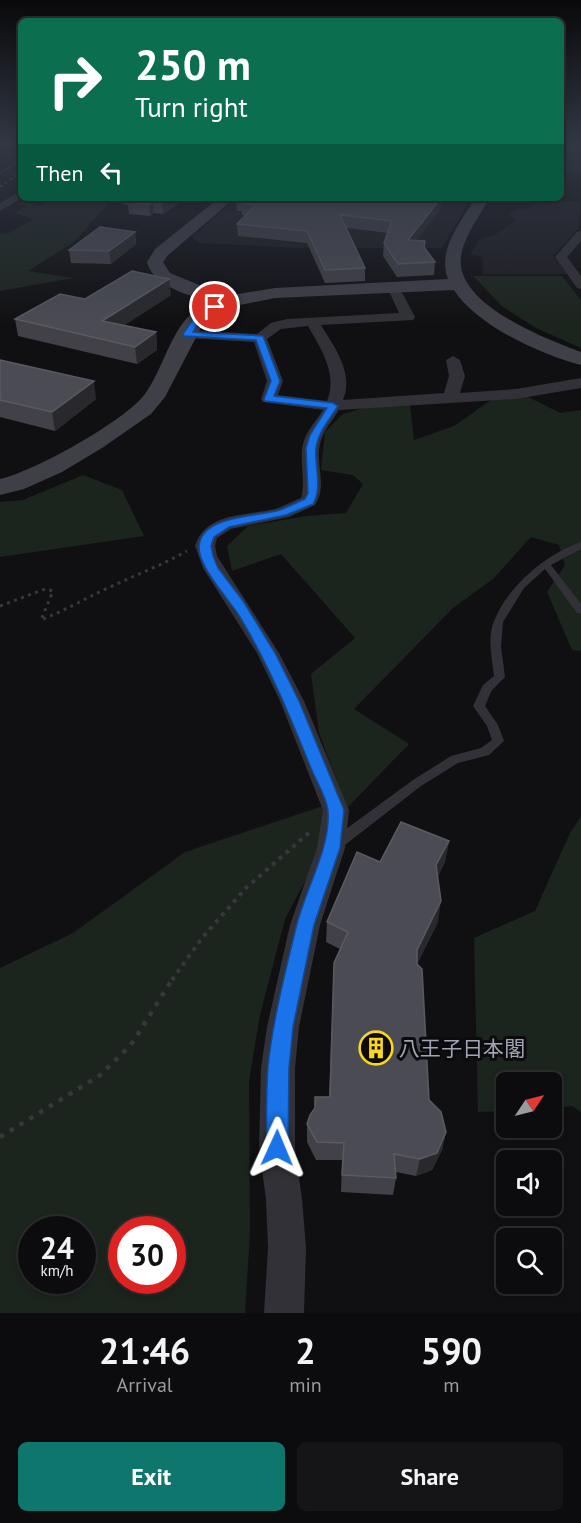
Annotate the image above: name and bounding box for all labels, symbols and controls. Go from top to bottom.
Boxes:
text: 250 m [135,37,251,92]
icon: right [36,42,114,120]
text: Turn right [135,90,248,124]
icon: left [95,156,128,189]
text: Then [36,159,83,187]
pin [189,281,240,332]
icon: arrive [198,290,231,323]
building icon: 八王子日本閣 [358,1030,394,1066]
place label: 八王子日本閣 [399,1035,525,1062]
north arrow [496,1072,562,1138]
map controls [496,1072,562,1294]
position arrow [245,1116,309,1180]
button: sound [496,1150,562,1216]
speed limit sign: 30 [108,1216,186,1294]
text: 24 [40,1228,74,1267]
button: search [496,1228,562,1294]
text: km/h [41,1261,73,1280]
text: 21:46 [99,1327,190,1374]
text: 2 [295,1327,316,1374]
text: 590 [421,1327,482,1374]
text: Arrival [117,1372,173,1398]
text: min [289,1372,322,1398]
text: m [443,1372,460,1398]
button: Exit [18,1442,285,1511]
button: Share [297,1442,563,1511]

